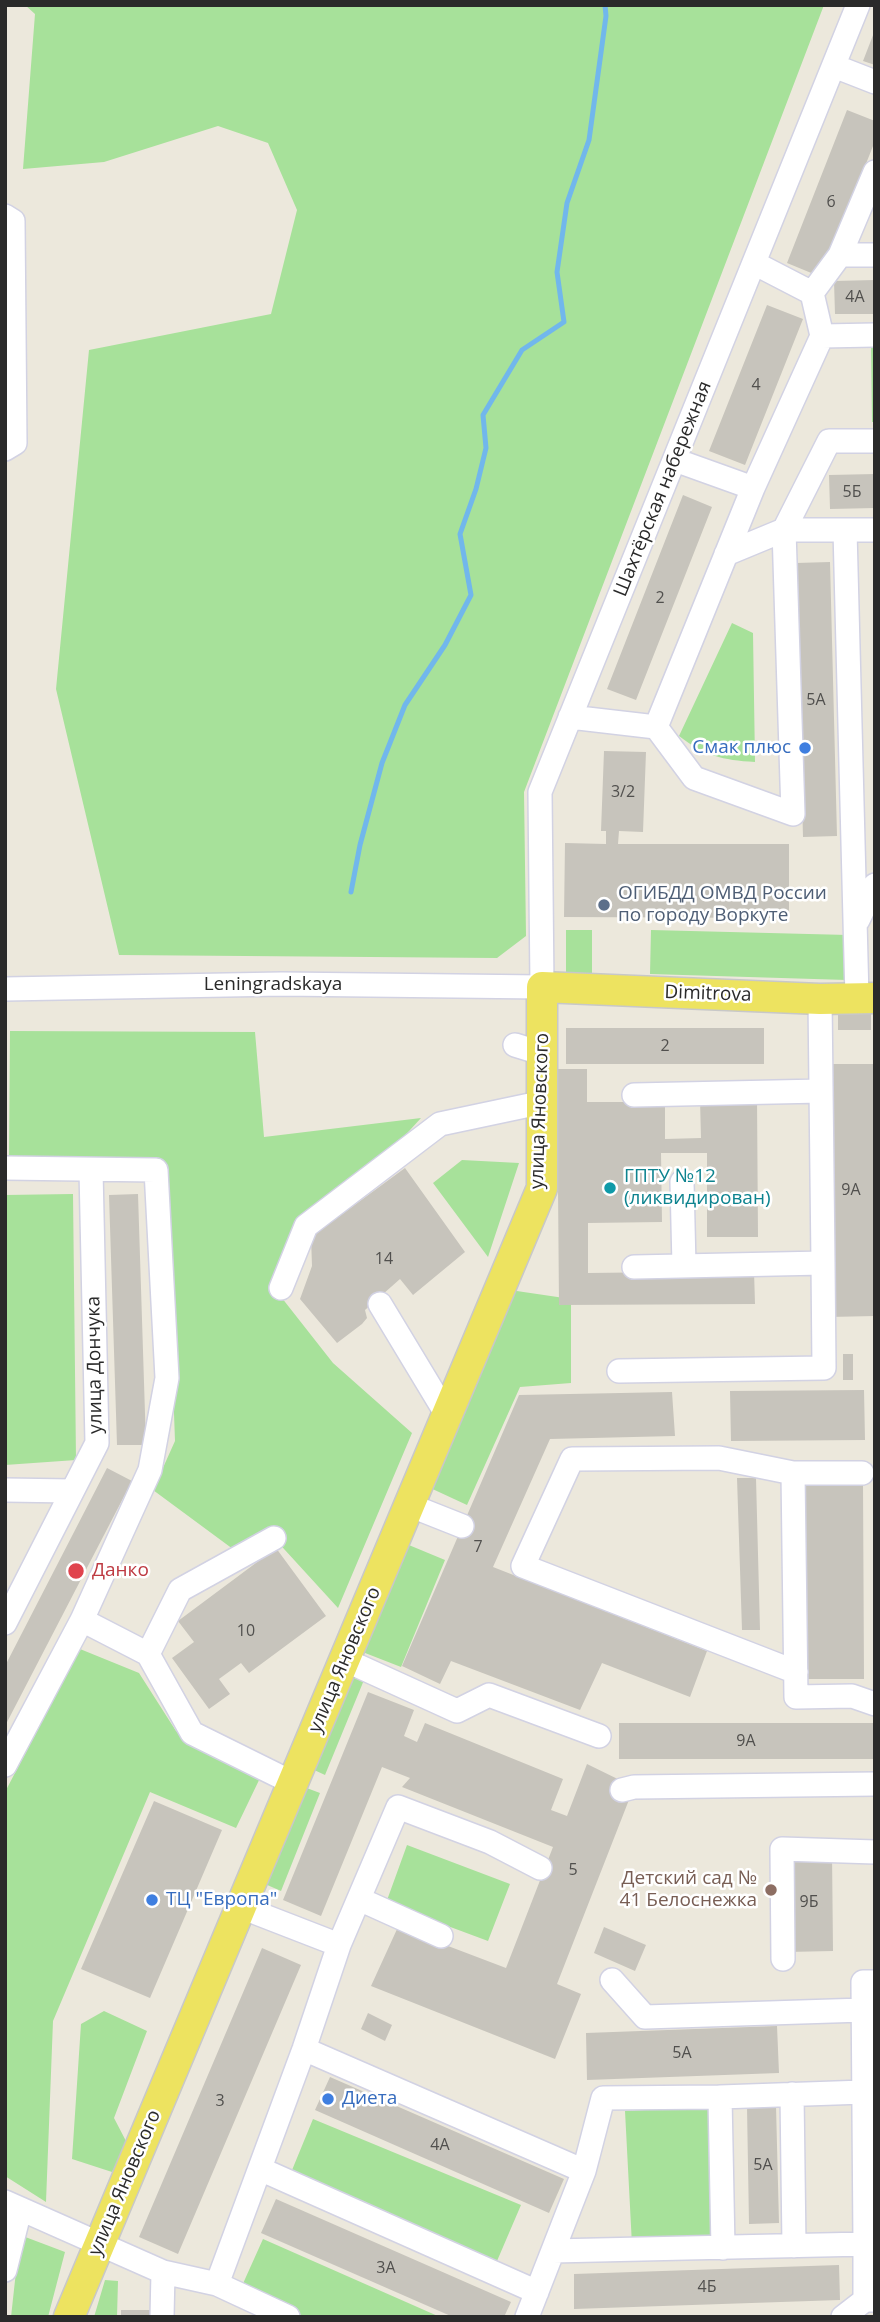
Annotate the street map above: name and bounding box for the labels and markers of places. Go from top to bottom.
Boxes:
place label: Смак плюс [692,737,791,759]
marker: Смак плюс [797,740,813,756]
place label: ОГИБДД ОМВД России по городу Воркуте [618,883,827,927]
marker: ОГИБДД ОМВД России по городу Воркуте [596,897,612,913]
place label: ГПТУ №12 (ликвидирован) [624,1166,771,1210]
marker: ГПТУ №12 (ликвидирован) [602,1180,618,1196]
place label: Данко [92,1560,149,1582]
marker: Данко [66,1561,86,1581]
place label: Детский сад № 41 Белоснежка [620,1868,757,1912]
marker: Детский сад № 41 Белоснежка [763,1882,779,1898]
place label: ТЦ "Европа" [166,1889,277,1911]
marker: ТЦ "Европа" [144,1892,160,1908]
place label: Диета [342,2088,397,2110]
marker: Диета [320,2091,336,2107]

